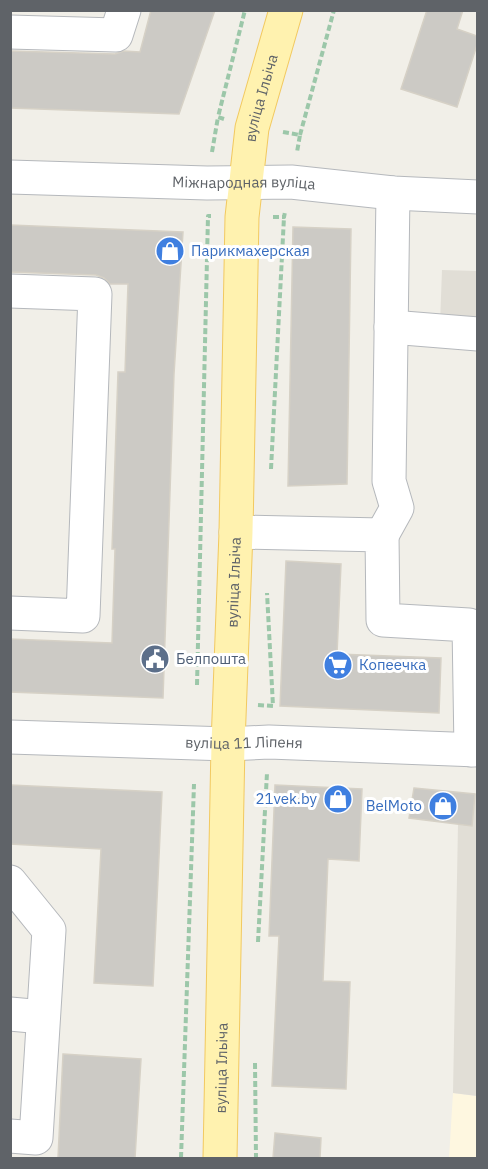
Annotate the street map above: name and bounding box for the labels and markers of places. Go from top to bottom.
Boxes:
shop icon: Парикмахерская [154,235,186,267]
place label: Парикмахерская [191,241,310,260]
public building icon: Белпошта [139,643,171,675]
place label: Белпошта [176,649,246,668]
supermarket icon: Копеечка [322,649,354,681]
place label: Копеечка [359,655,426,674]
shop icon: 21vek.by [322,783,354,815]
place label: 21vek.by [255,789,318,808]
shop icon: BelMoto [427,790,459,822]
place label: BelMoto [366,796,422,815]

